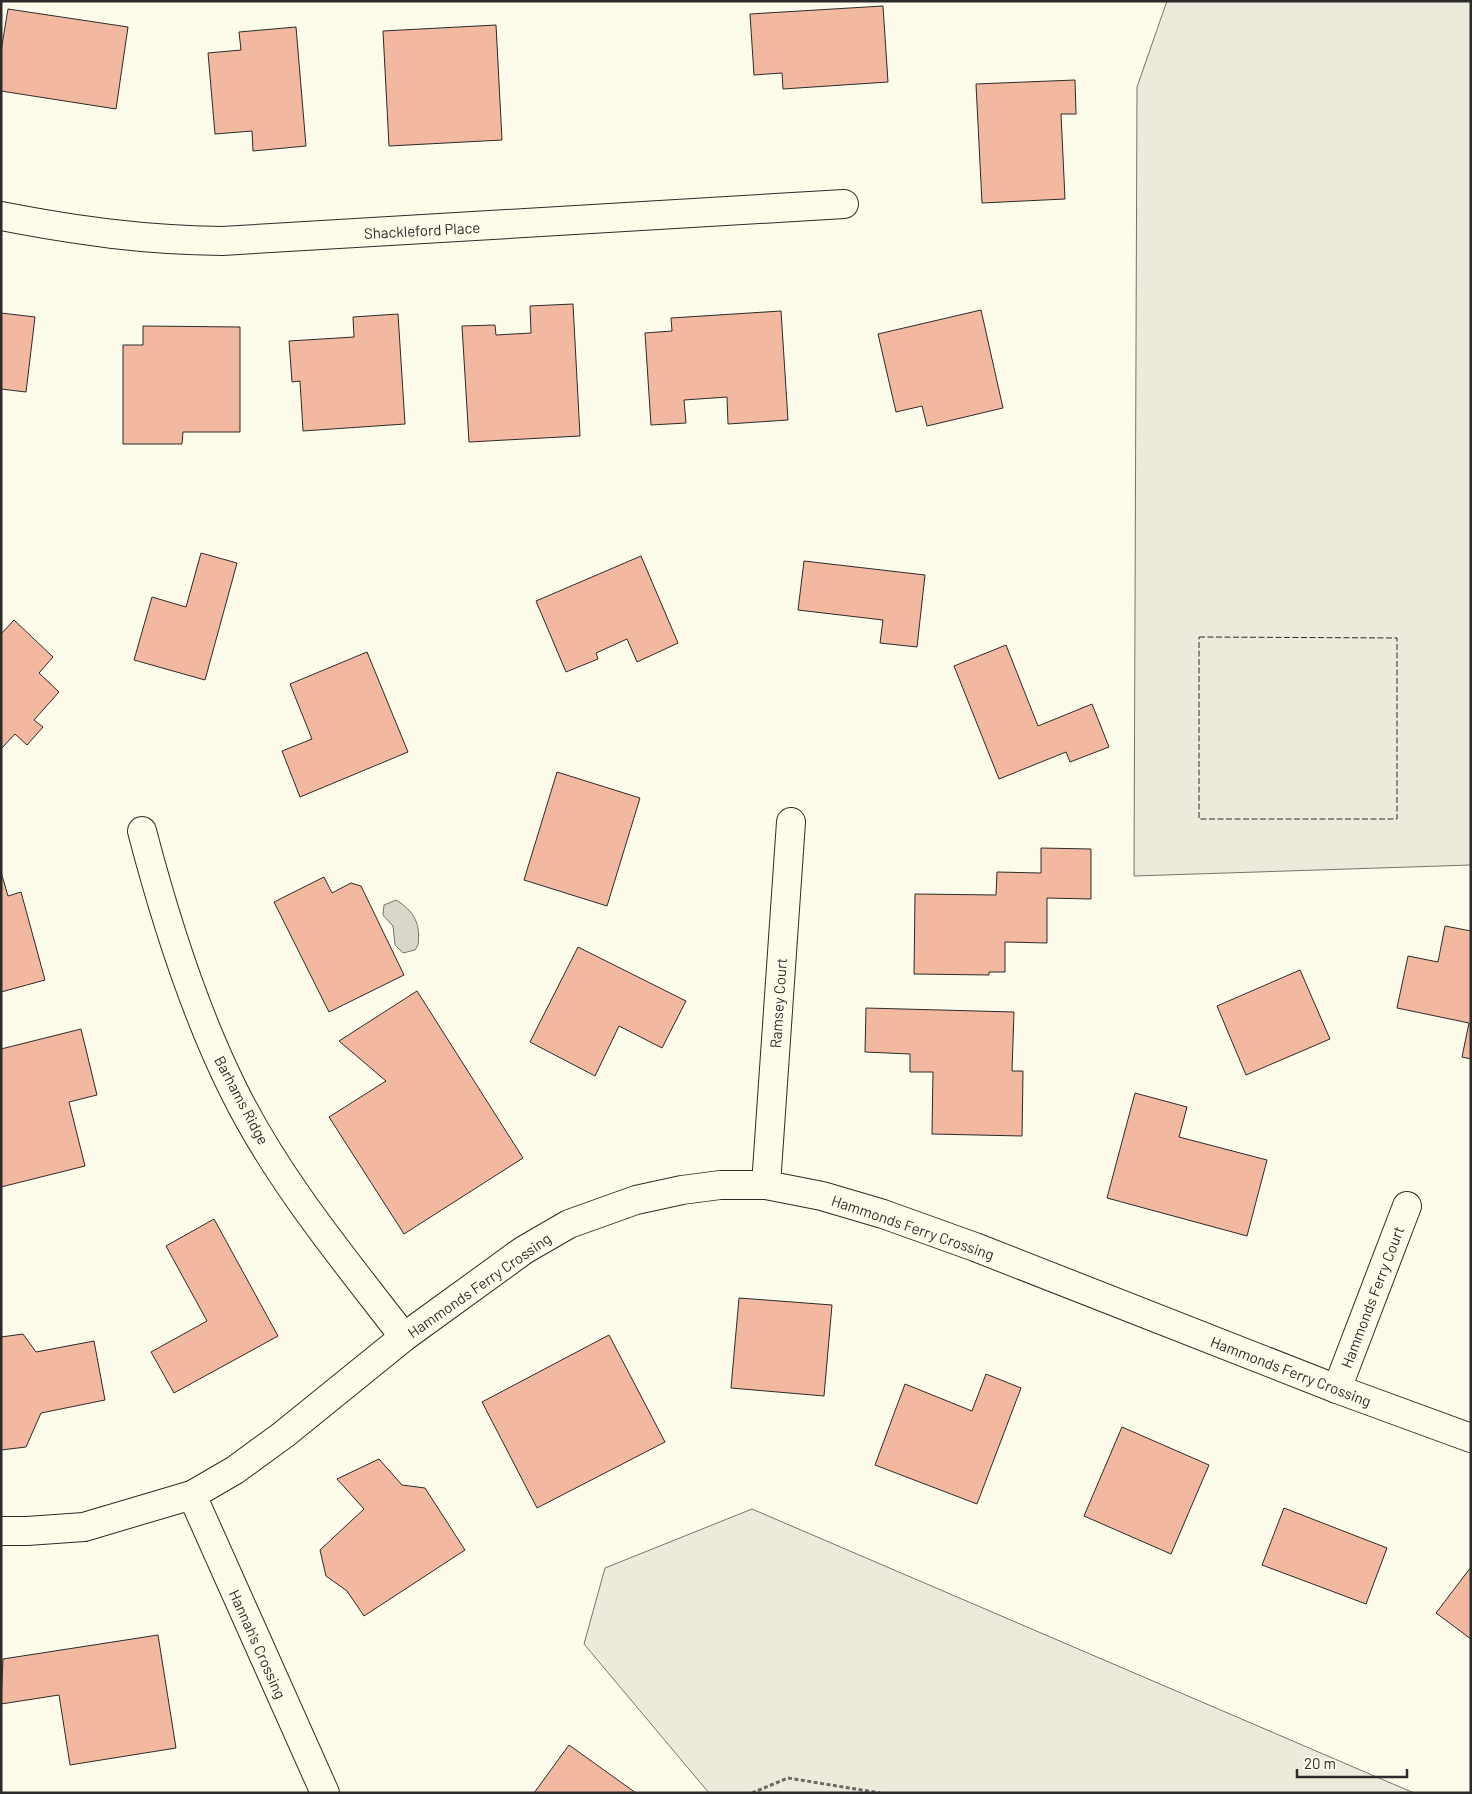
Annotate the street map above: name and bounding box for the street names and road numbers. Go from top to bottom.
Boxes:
street label: Shackleford Place [363,218,481,242]
street label: Ramsey Court [766,957,790,1049]
street label: Barhams Ridge [211,1052,273,1148]
street label: Hammonds Ferry Crossing [829,1191,997,1263]
street label: Hammonds Ferry Court [1337,1224,1407,1370]
street label: Hammonds Ferry Crossing [404,1229,554,1341]
street label: Hammonds Ferry Crossing [1208,1332,1374,1410]
street label: Hannah's Crossing [226,1587,290,1701]

